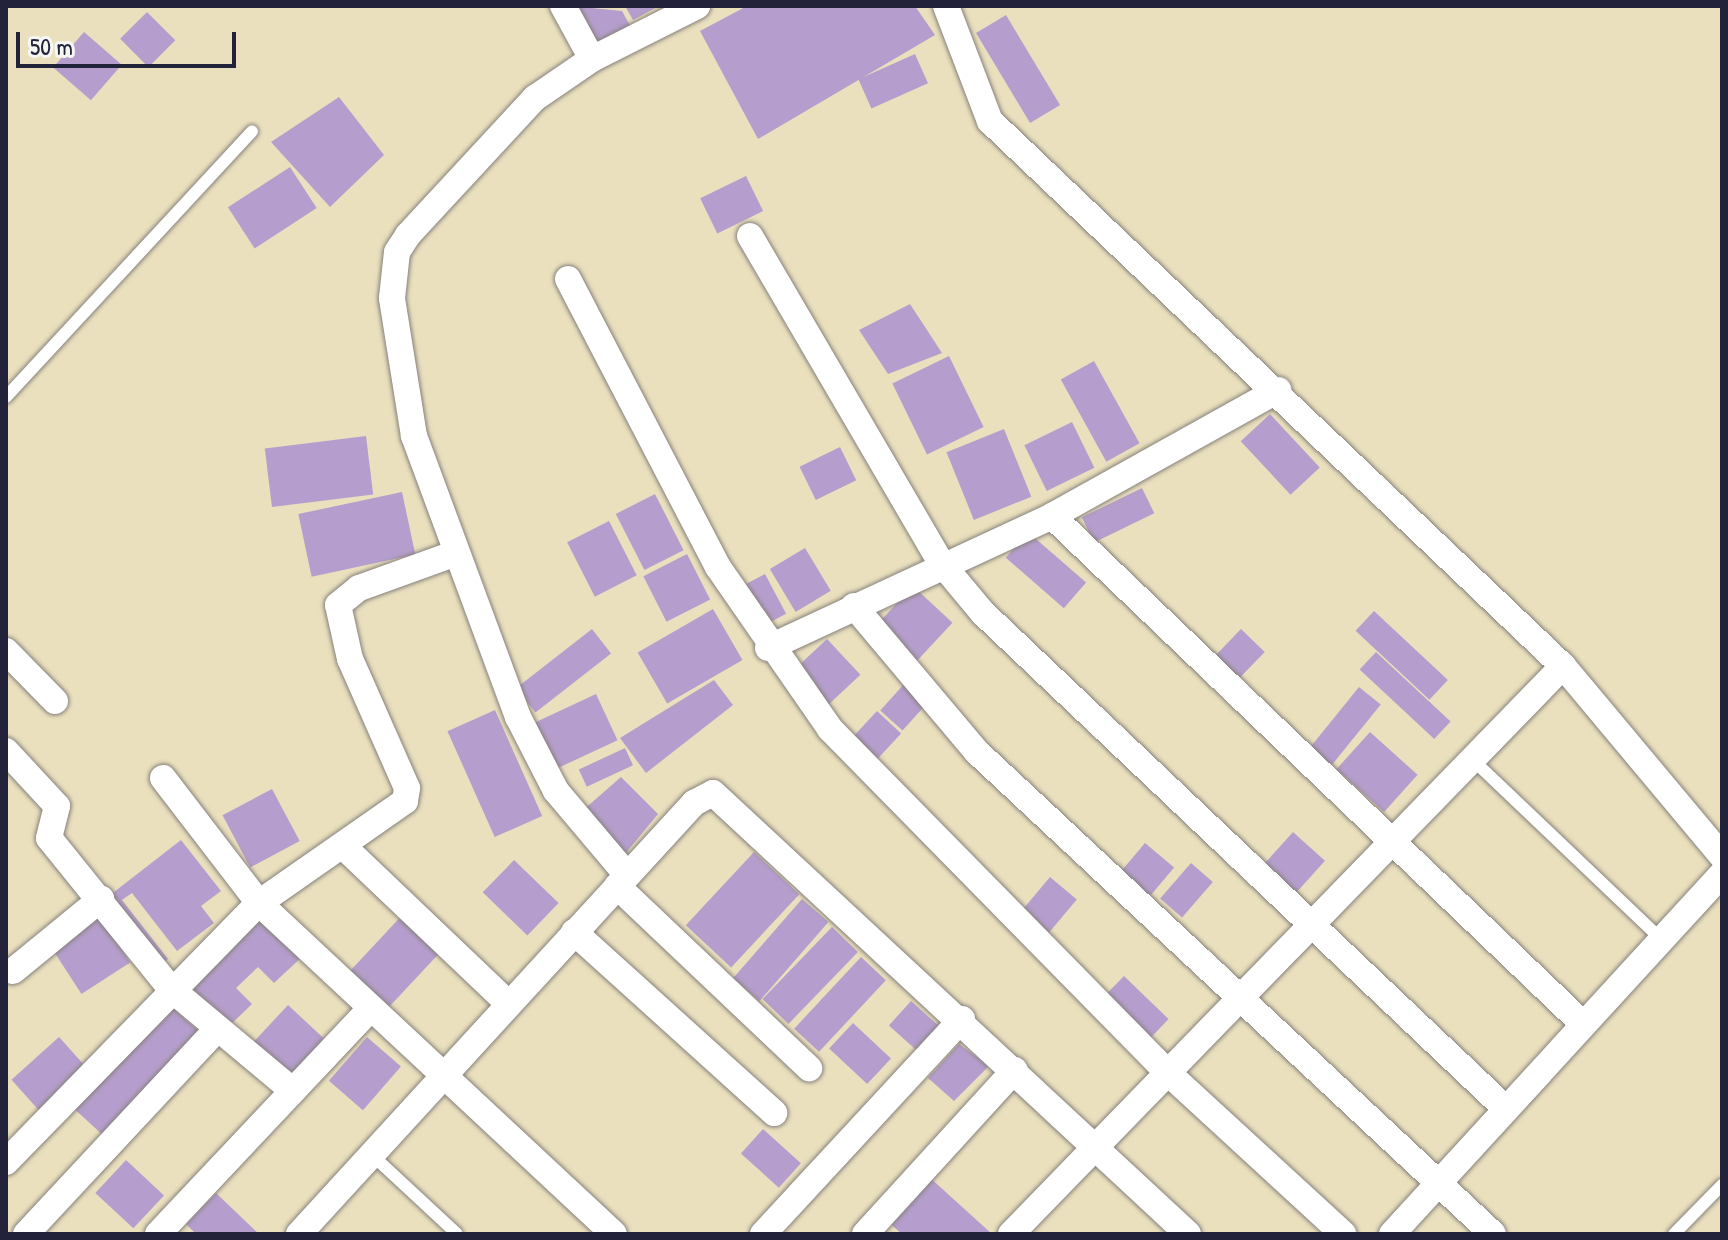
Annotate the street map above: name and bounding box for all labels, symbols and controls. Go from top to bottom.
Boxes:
scale bar [20,16,240,66]
text: 50 m [30,30,73,62]

